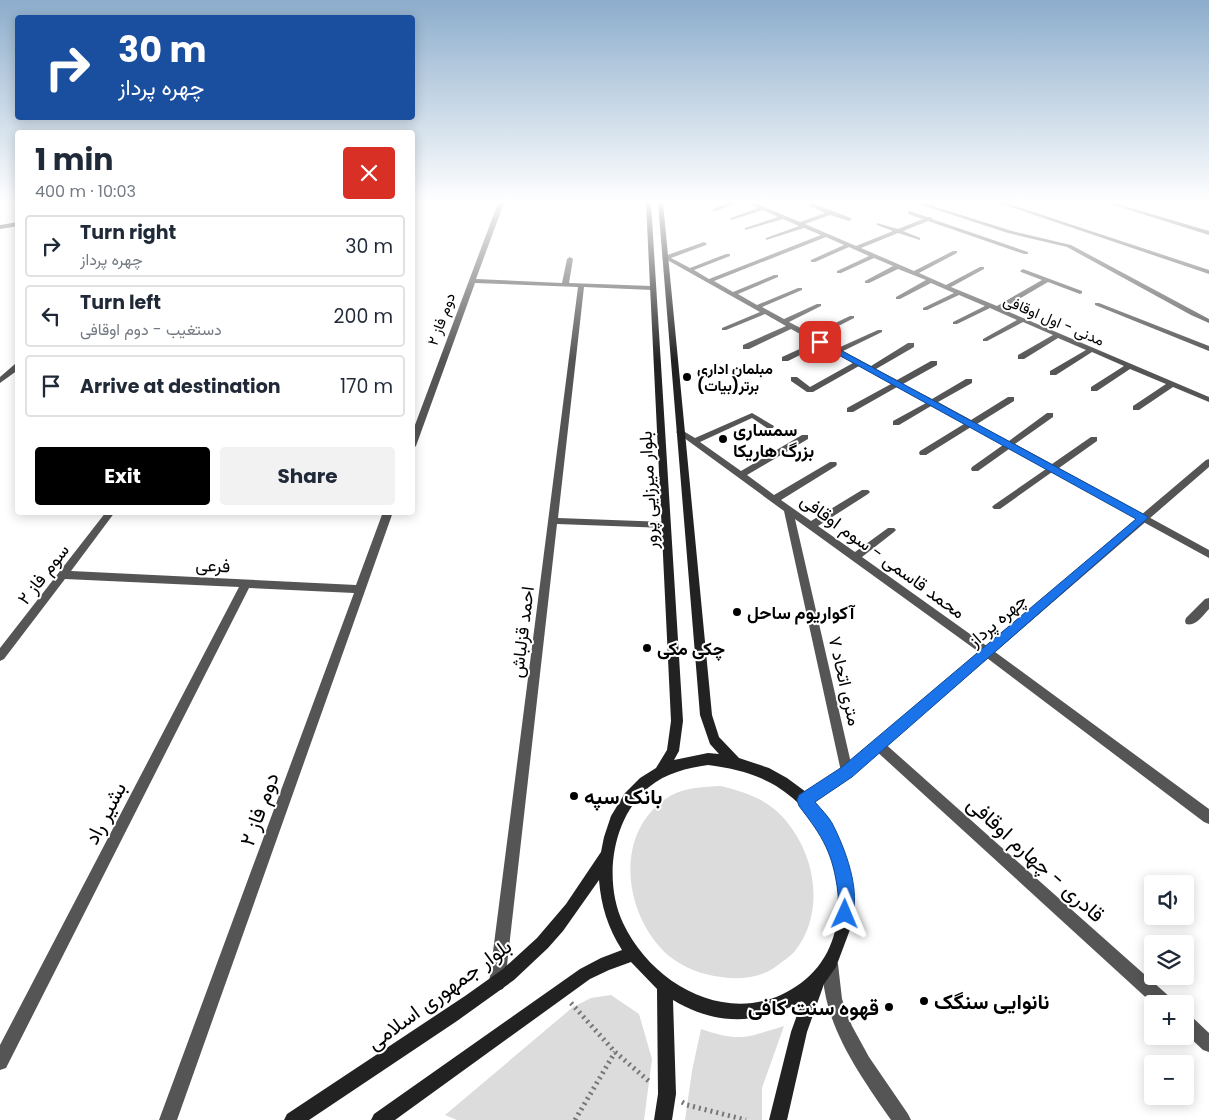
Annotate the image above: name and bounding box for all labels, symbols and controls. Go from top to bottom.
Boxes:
text: 30 m [118,25,206,74]
icon: right [35,35,100,100]
text: چهره پرداز [118,72,204,103]
text: 1 min [35,138,113,181]
button: close [343,147,395,199]
text: 400 m · 10:03 [35,180,136,203]
text: Turn right [80,219,176,246]
icon: right [37,232,65,260]
text: 30 m [345,233,393,260]
text: چهره پرداز [80,248,143,271]
text: Turn left [80,289,161,316]
street label: مدنی - اول اوقافی [1000,289,1108,351]
street label: دوم فاز ۲ [422,290,460,348]
icon: left [37,302,65,330]
text: 200 m [334,303,393,330]
text: دستغیب - دوم اوقافی [80,318,222,341]
pin [799,321,841,363]
icon: arrive [806,328,834,356]
place label: مبلمان اداری برتر(بیات) [697,358,773,396]
marker: مبلمان اداری برتر(بیات) [681,371,693,383]
icon: arrive [37,372,65,400]
text: Arrive at destination [80,373,281,400]
text: 170 m [340,373,393,400]
place label: سمساری بزرگ هاریکا [733,417,814,463]
street label: بلوار میرزایی پرور [632,430,664,551]
marker: سمساری بزرگ هاریکا [717,433,729,445]
button: Exit [35,447,210,505]
button: Share [220,447,395,505]
street label: محمد قاسمی - سوم اوقافی [795,488,971,624]
street label: سوم فاز ۲ [11,538,75,610]
street label: فرعی [195,552,231,578]
street label: احمد قزلباش [504,585,540,679]
street label: چهره پرداز [961,587,1032,653]
place label: آکواریوم ساحل [747,600,856,625]
marker: آکواریوم ساحل [731,606,743,618]
street label: ۷ متری اتحاد [823,634,867,728]
place label: چکی مکی [657,636,725,661]
marker: چکی مکی [641,642,653,654]
street label: دوم فاز ۲ [232,768,286,850]
street label: بشیر راد [77,777,133,849]
place label: بانک سپه [584,782,662,811]
street label: قادری - چهارم اوقافی [961,789,1111,929]
marker: بانک سپه [568,790,580,802]
map controls [1144,875,1194,1105]
button: sound [1144,875,1194,925]
position arrow [818,887,870,939]
street label: بلوار جمهوری اسلامی [361,932,517,1056]
button: layers [1144,935,1194,985]
place label: نانوایی سنگک [934,987,1050,1016]
place label: قهوه سنت کافی [748,993,879,1022]
marker: نانوایی سنگک [918,995,930,1007]
button: + [1144,995,1194,1045]
marker: قهوه سنت کافی [883,1001,895,1013]
button: − [1144,1055,1194,1105]

